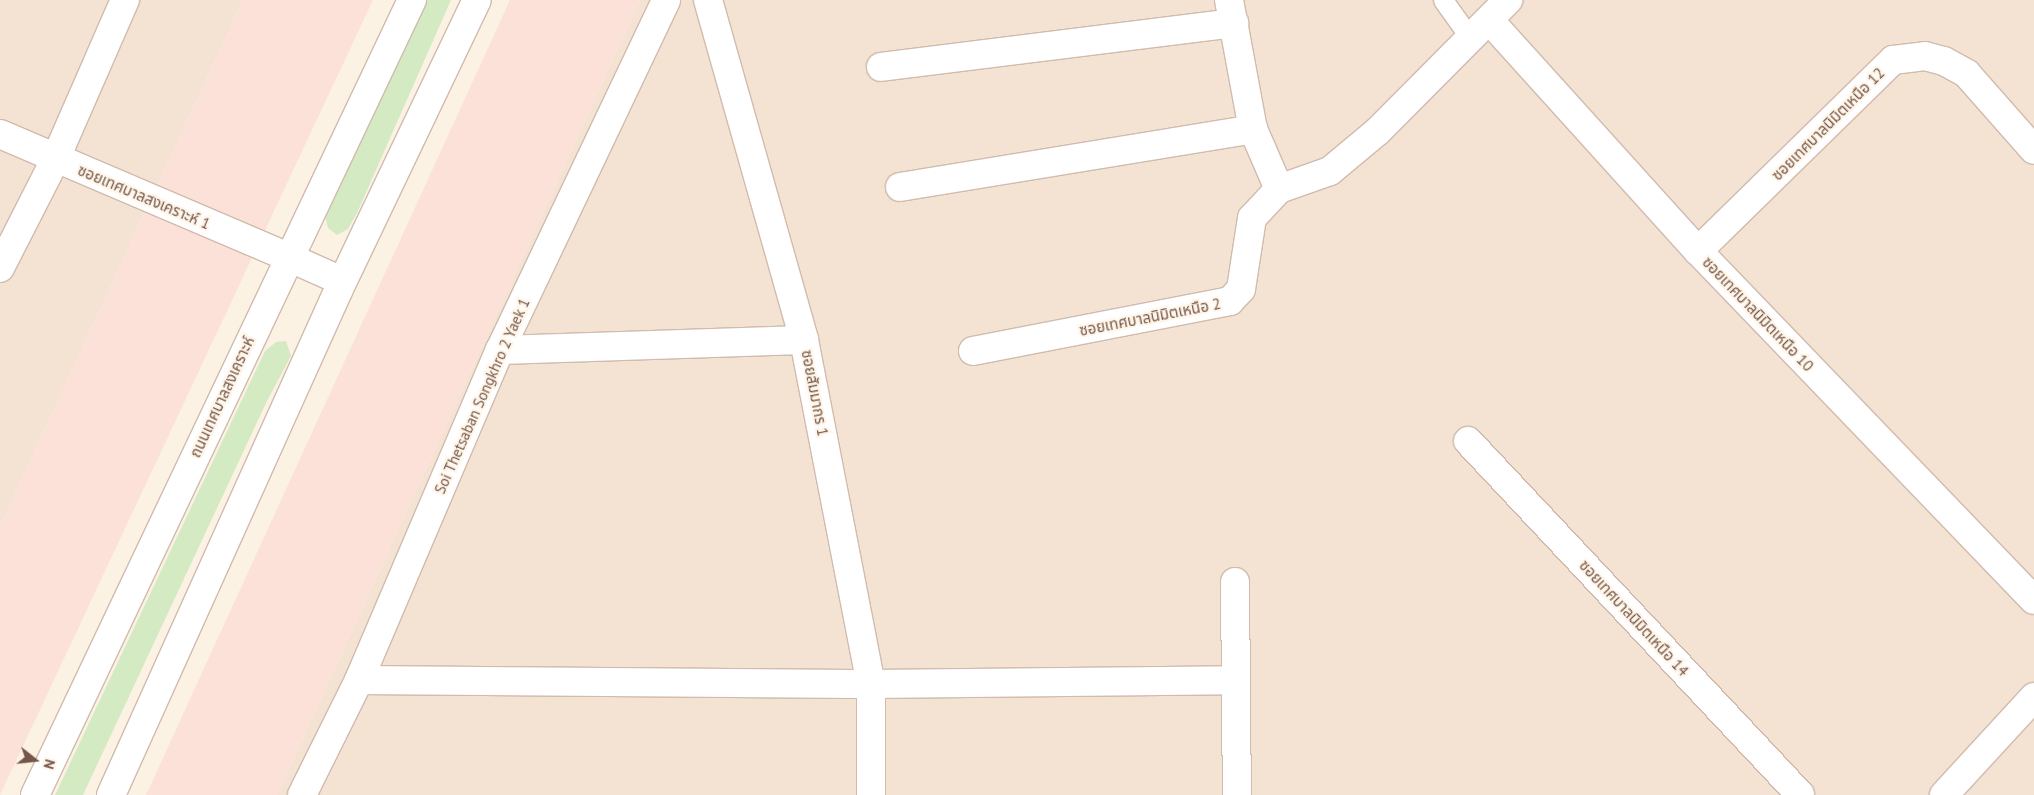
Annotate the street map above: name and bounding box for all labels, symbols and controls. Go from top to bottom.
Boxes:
street label: ซอยเทศบาลนิมิตเหนือ 12 [1768,64,1888,184]
street label: ซอยเทศบาลสงเคราะห์ 1 [75,161,213,233]
street label: ซอยเทศบาลนิมิตเหนือ 10 [1699,253,1817,375]
street label: ซอยเทศบาลนิมิตเหนือ 2 [1078,294,1222,340]
street label: Soi Thetsaban Songkhro 2 Yaek 1 [430,295,534,497]
street label: ถนนเทศบาลสงเคราะห์ [186,334,258,460]
street label: ซอยสัมมากร 1 [798,348,832,438]
street label: ซอยเทศบาลนิมิตเหนือ 14 [1576,556,1692,680]
north arrow [10,735,60,785]
text: N [40,757,59,771]

